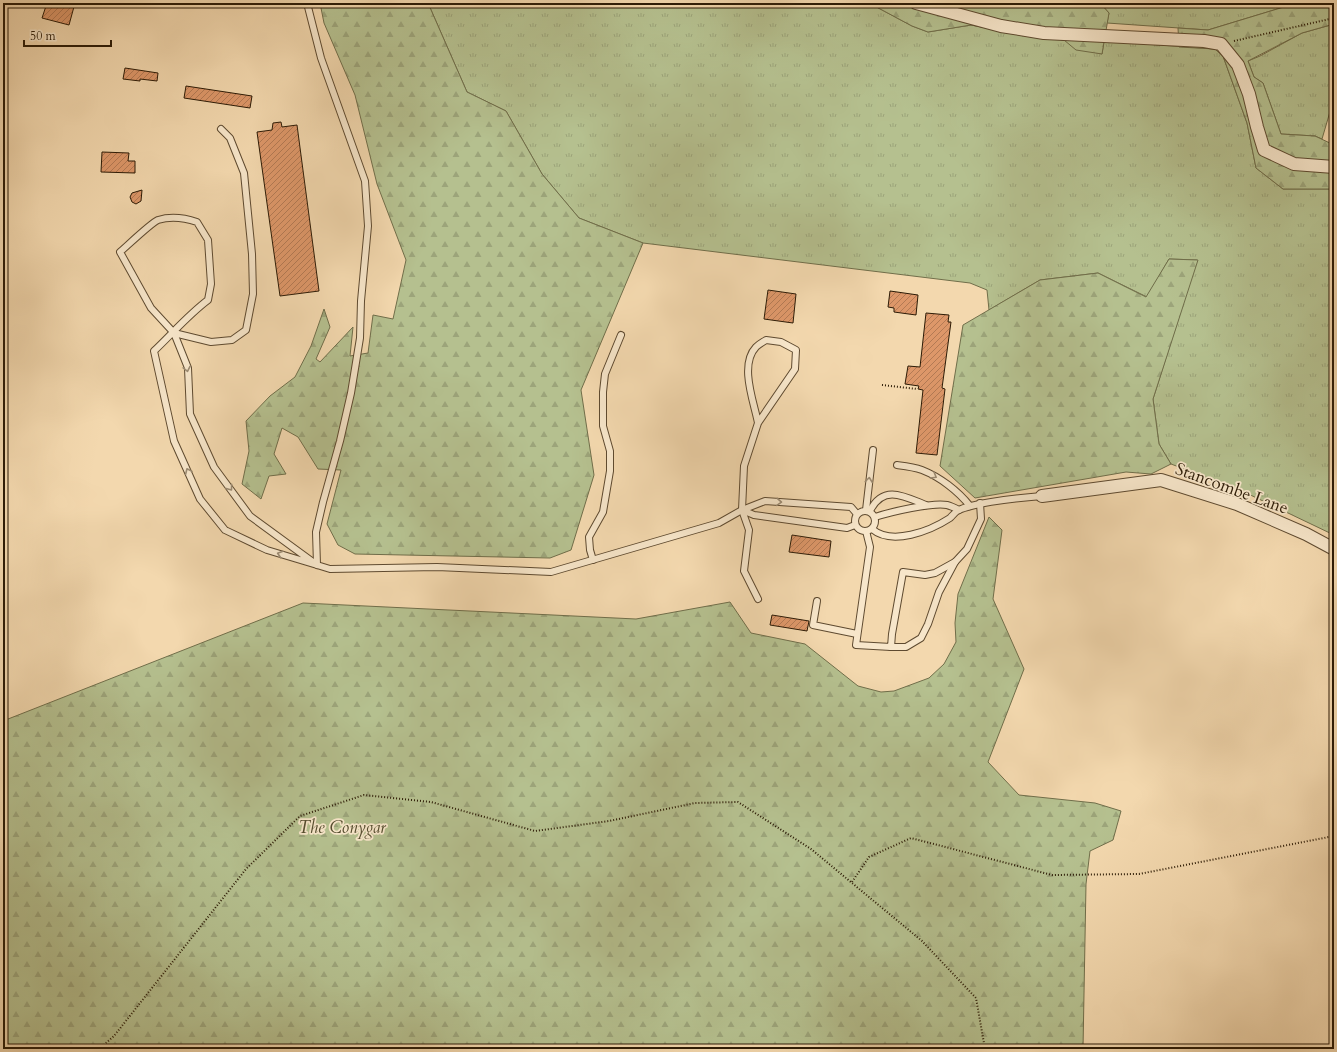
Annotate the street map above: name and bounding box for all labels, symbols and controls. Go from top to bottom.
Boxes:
scale bar [24,22,111,48]
text: 50 m [30,28,57,44]
one-way arrow [182,366,191,372]
street label: Stancombe Lane [1172,457,1292,520]
one-way arrow [185,468,193,476]
one-way arrow [930,471,937,478]
one-way arrow [865,477,874,483]
one-way arrow [225,484,232,491]
one-way arrow [776,497,782,506]
one-way arrow [277,550,284,559]
park label: The Conygar [298,816,386,839]

